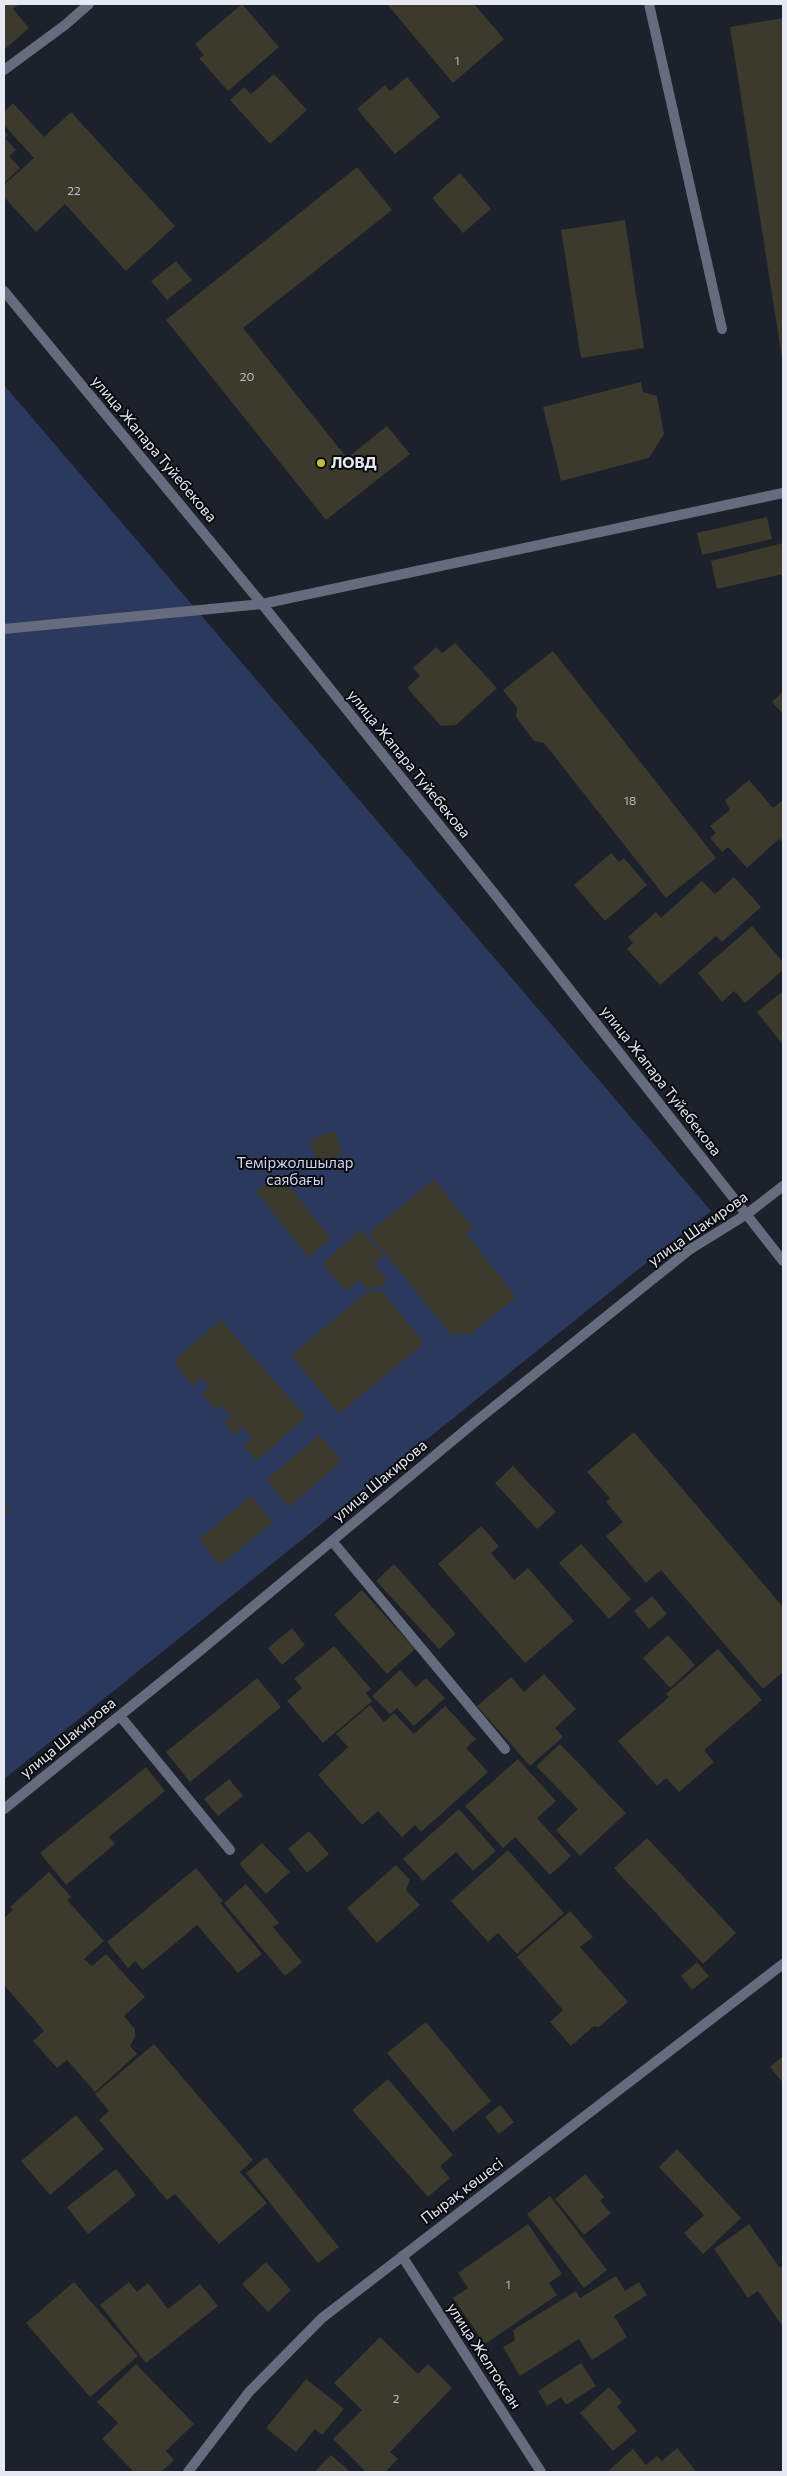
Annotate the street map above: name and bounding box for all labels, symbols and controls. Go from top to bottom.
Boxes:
house number: 1 [454,54,460,68]
house number: 22 [67,184,81,198]
house number: 20 [240,370,254,384]
street label: улица Жапара Туйебекова [88,372,220,526]
place label: ЛОВД [331,454,377,472]
marker: ЛОВД [315,457,327,469]
street label: улица Жапара Туйебекова [344,686,474,842]
house number: 18 [624,794,636,808]
street label: улица Жапара Туйебекова [597,1002,725,1160]
park label: Теміржолшылар саябағы [237,1154,353,1189]
street label: улица Шакирова [645,1188,751,1270]
street label: улица Шакирова [329,1436,431,1526]
street label: улица Шакирова [17,1694,119,1782]
street label: Пырақ көшесі [417,2154,507,2228]
house number: 1 [505,2278,511,2292]
street label: улица Желтоксан [443,2300,525,2412]
house number: 2 [393,2392,399,2406]

